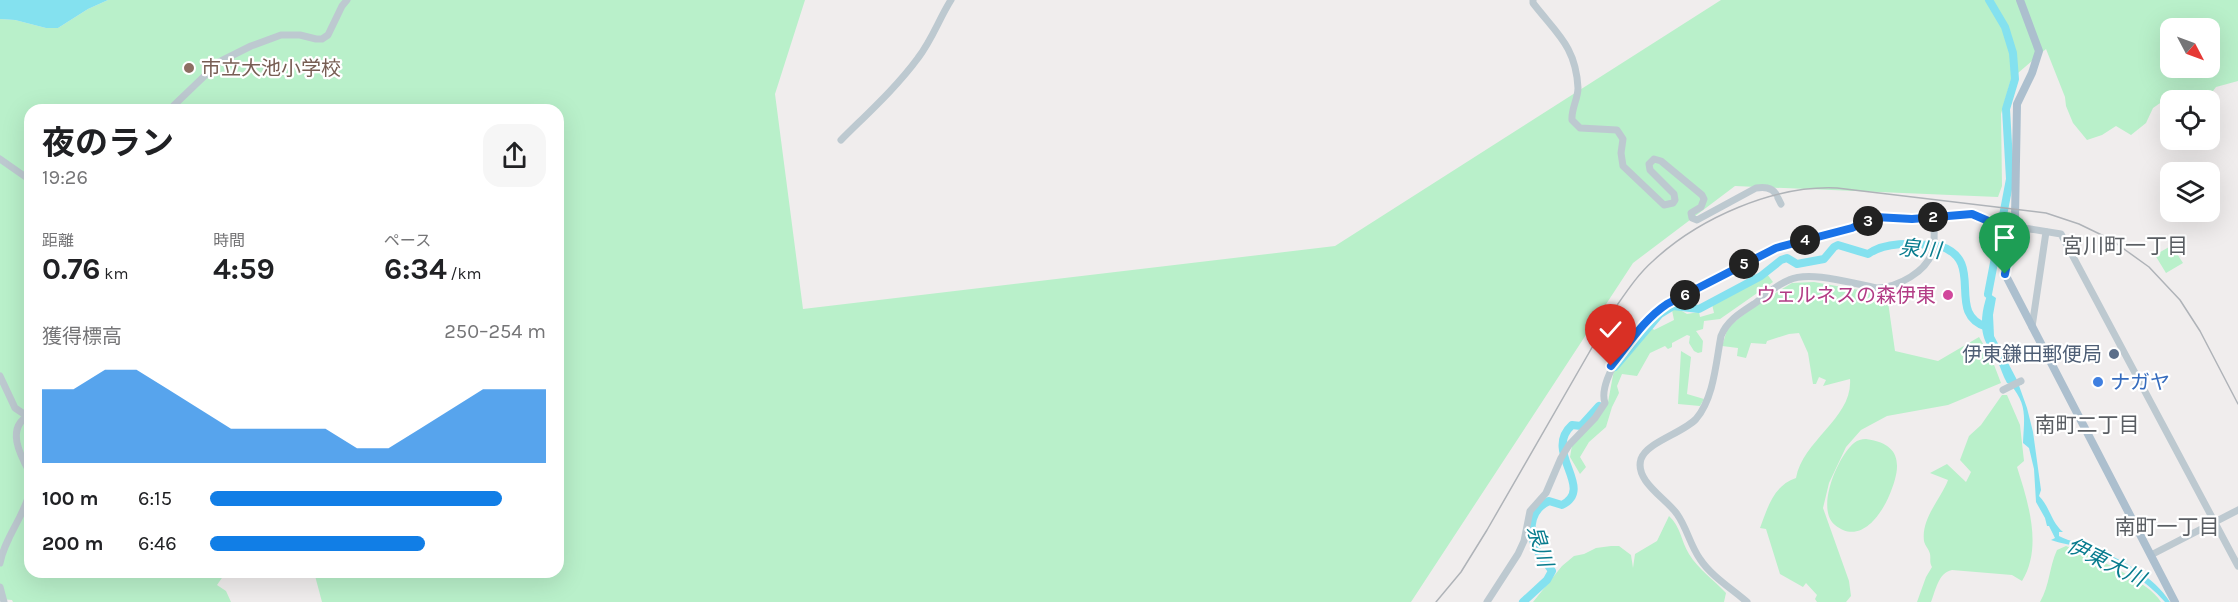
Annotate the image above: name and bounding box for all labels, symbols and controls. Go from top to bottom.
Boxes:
north arrow [2160,18,2220,78]
map controls [2160,18,2220,222]
place label: 市立大池小学校 [201,57,341,80]
marker: 市立大池小学校 [182,61,196,75]
button: locate [2160,90,2220,150]
text: 夜のラン [42,124,174,162]
button: share [483,124,546,187]
button: layers [2160,162,2220,222]
text: 19:26 [42,166,88,189]
pin: 2 [1918,202,1948,232]
pin: 3 [1853,206,1883,236]
text: 2 [1928,207,1938,226]
text: 3 [1863,211,1873,230]
pin [1979,212,2030,274]
icon: arrive [1988,221,2021,254]
pin: 4 [1790,225,1820,255]
text: 4 [1800,230,1810,249]
text: 距離 [42,231,74,250]
text: 時間 [213,231,245,250]
text: ペース [384,231,431,250]
district label: 宮川町一丁目 [2062,234,2188,258]
water label: 泉川 [1898,235,1944,263]
pin: 5 [1729,249,1759,279]
text: 0.76 [42,251,101,287]
text: 4:59 [213,251,275,287]
text: 6:34 [384,251,447,287]
text: 5 [1739,254,1749,273]
text: km [101,264,128,283]
text: /km [447,264,482,283]
pin: 6 [1670,280,1700,310]
place label: ウェルネスの森伊東 [1756,284,1936,307]
text: 6 [1680,285,1690,304]
marker: ウェルネスの森伊東 [1941,288,1955,302]
pin [1585,304,1636,366]
icon: check [1594,313,1627,346]
text: 250–254 m [444,320,546,343]
text: 獲得標高 [42,325,122,348]
place label: 伊東鎌田郵便局 [1962,343,2102,366]
marker: 伊東鎌田郵便局 [2107,347,2121,361]
place label: ナガヤ [2110,371,2170,394]
marker: ナガヤ [2091,375,2105,389]
district label: 南町二丁目 [2035,413,2140,437]
text: 100 m [42,487,98,510]
text: 6:15 [138,487,172,510]
district label: 南町一丁目 [2115,515,2220,539]
water label: 泉川 [1522,522,1558,572]
text: 200 m [42,532,103,555]
text: 6:46 [138,532,177,555]
water label: 伊東大川 [2063,533,2151,592]

